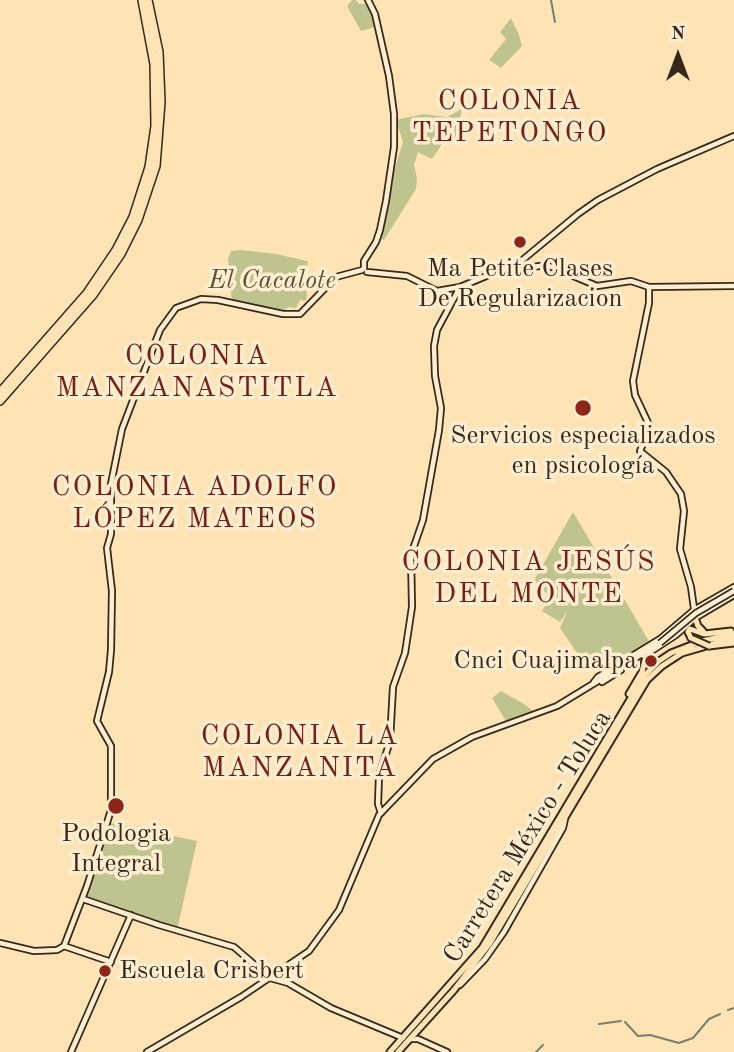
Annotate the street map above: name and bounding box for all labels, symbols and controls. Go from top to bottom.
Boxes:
north arrow [643,21,713,91]
text: N [671,25,685,44]
district label: COLONIA TEPETONGO [413,85,607,151]
marker: Ma Petite Clases De Regularizacion [512,234,528,250]
place label: Ma Petite Clases De Regularizacion [417,253,623,314]
park label: El Cacalote [208,265,336,297]
district label: COLONIA MANZANASTITLA [57,340,337,406]
marker: Servicios especializados en psicología [573,398,593,418]
place label: Servicios especializados en psicología [450,420,716,481]
district label: COLONIA ADOLFO LÓPEZ MATEOS [53,471,337,537]
district label: COLONIA JESÚS DEL MONTE [403,546,655,612]
place label: Cnci Cuajimalpa [454,645,637,677]
marker: Cnci Cuajimalpa [643,653,659,669]
street label: Carretera México - Toluca [437,705,619,969]
district label: COLONIA LA MANZANITA [202,720,398,786]
marker: Podologia Integral [106,796,126,816]
place label: Podologia Integral [61,818,171,880]
place label: Escuela Crisbert [119,955,304,987]
marker: Escuela Crisbert [97,963,113,979]

